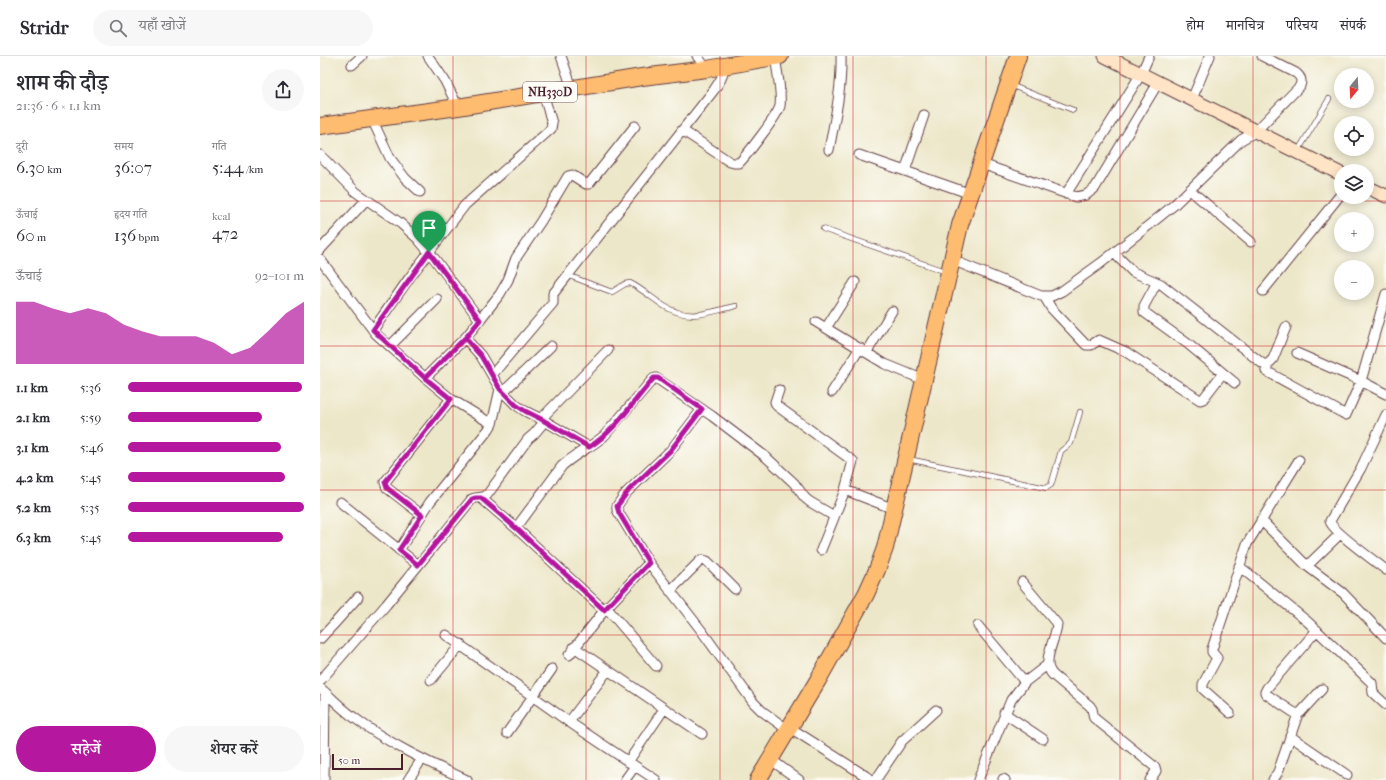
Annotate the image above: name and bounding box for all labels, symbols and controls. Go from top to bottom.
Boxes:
search box [93,10,373,46]
text: यहाँ खोजें [139,16,186,34]
text: Stridr [20,17,69,39]
icon: search [107,17,129,39]
text: होम [1186,17,1204,34]
text: मानचित्र [1226,17,1264,34]
text: परिचय [1286,17,1318,34]
text: संपर्क [1340,17,1366,34]
north arrow [1334,68,1374,108]
map controls [1334,68,1374,300]
button: share [262,69,304,111]
text: शाम की दौड़ [16,70,108,96]
road number: NH330D [523,82,577,102]
text: 21:36 · 6 × 1.1 km [16,98,101,113]
button: locate [1334,116,1374,156]
text: दूरी [16,140,28,153]
text: समय [114,140,133,153]
text: गति [212,140,226,153]
text: 6.30 [16,157,45,177]
text: 36:07 [114,157,152,177]
text: 5:44 [212,157,244,177]
text: km [45,163,62,176]
text: /km [244,163,264,176]
button: layers [1334,164,1374,204]
text: ऊँचाई [16,208,38,221]
text: हृदय गति [114,208,147,221]
text: kcal [212,210,231,223]
pin [412,211,446,252]
button: + [1334,212,1374,252]
icon: arrive [418,217,440,239]
text: 472 [212,223,238,243]
text: 60 [16,225,35,245]
text: 136 [114,225,136,245]
text: m [35,231,46,244]
text: bpm [136,231,159,244]
button: − [1334,260,1374,300]
text: ऊँचाई [16,268,42,283]
text: 92–101 m [255,268,304,283]
text: 1.1 km [16,380,48,395]
text: 5:36 [80,380,101,395]
text: 2.1 km [16,410,50,425]
text: 5:59 [80,410,101,425]
text: 3.1 km [16,440,49,455]
text: 5:46 [80,440,103,455]
text: 4.2 km [16,470,54,485]
text: 5:45 [80,470,102,485]
text: 5.2 km [16,500,51,515]
text: 5:35 [80,500,100,515]
text: 6.3 km [16,530,51,545]
text: 5:45 [80,530,102,545]
button: सहेजें [16,726,156,772]
button: शेयर करें [164,726,304,772]
scale bar [332,752,403,771]
text: 50 m [338,754,360,767]

